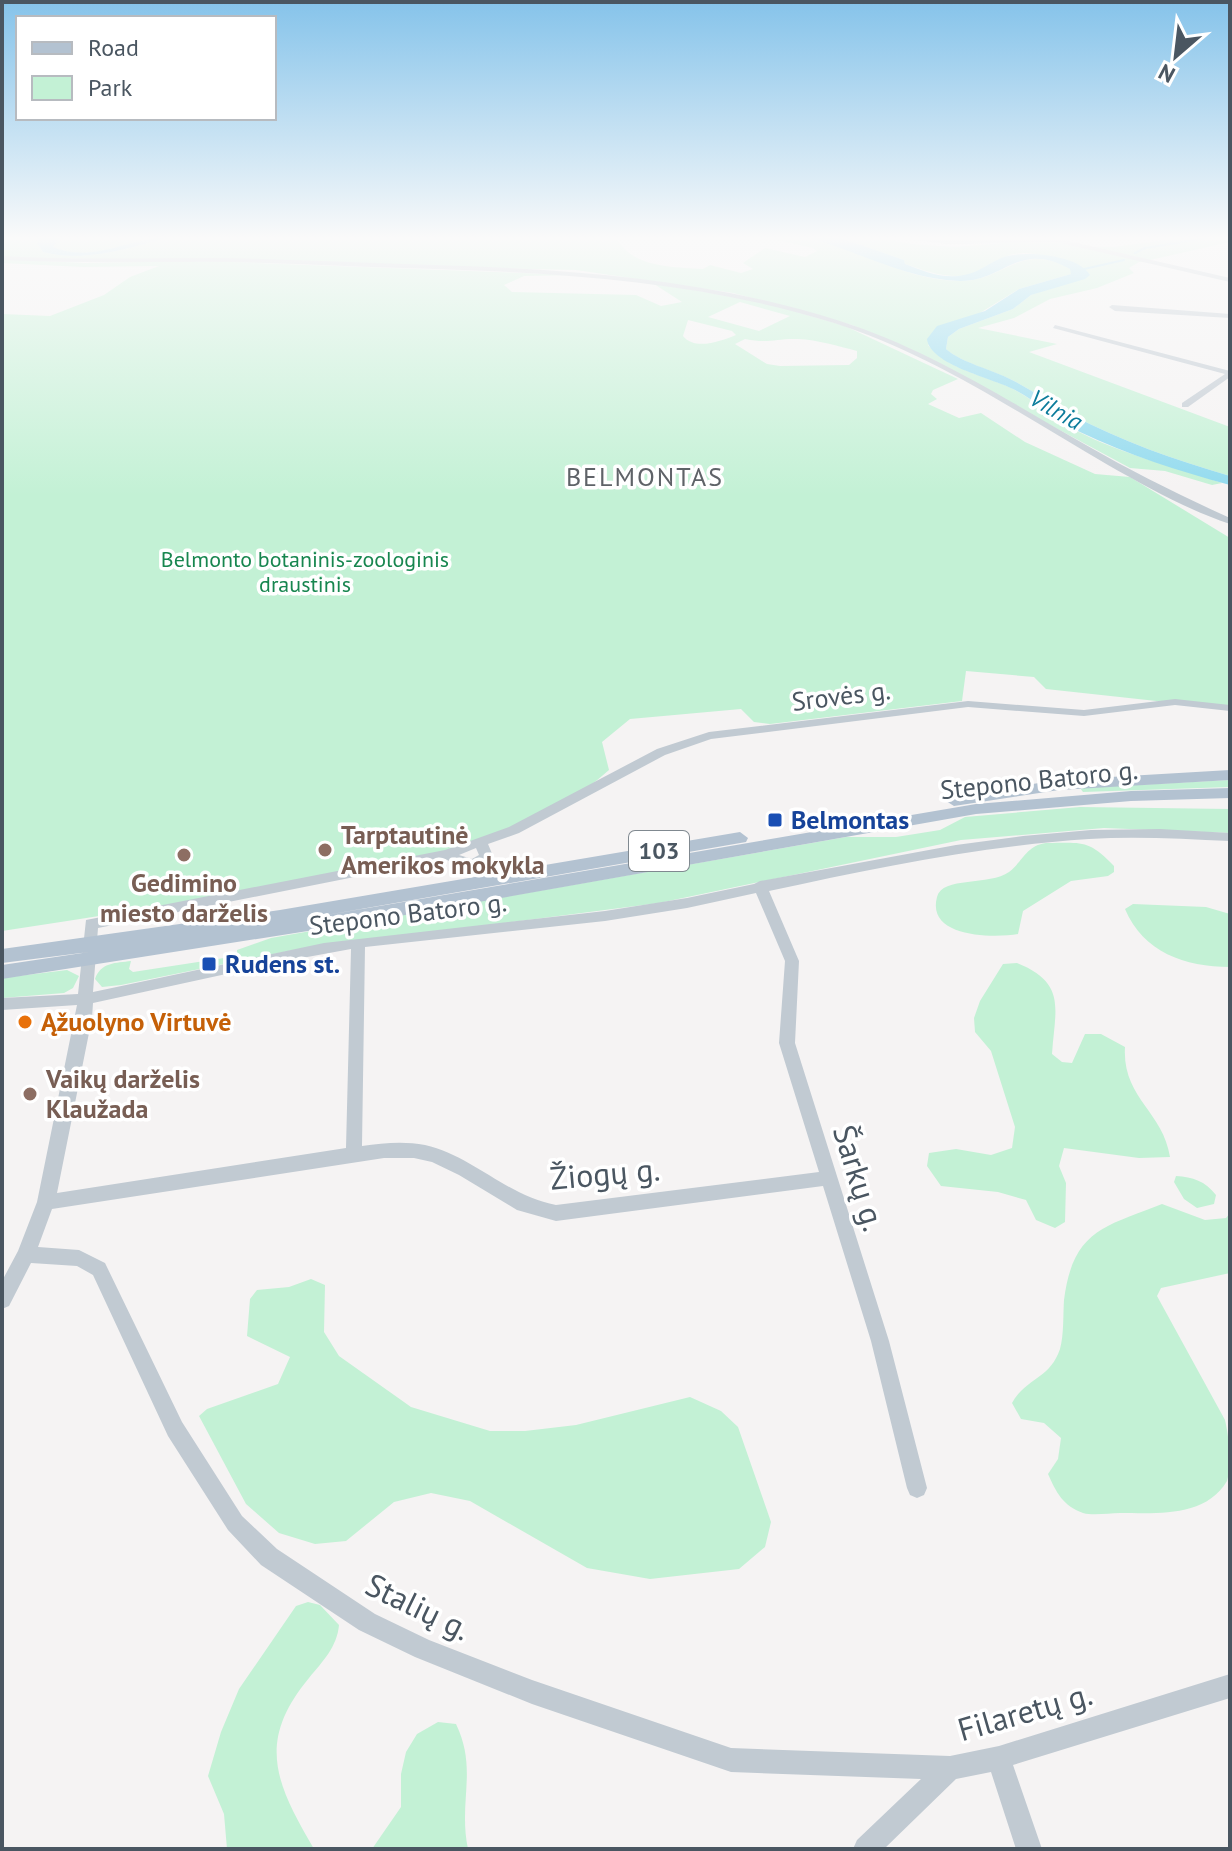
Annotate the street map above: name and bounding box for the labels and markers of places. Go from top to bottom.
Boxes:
place label: Belmontas [791,803,909,836]
marker: Belmontas [766,811,784,829]
place label: Tarptautinė Amerikos mokykla [341,818,545,881]
marker: Tarptautinė Amerikos mokykla [316,841,334,859]
marker: Gedimino miesto darželis [175,846,193,864]
place label: Gedimino miesto darželis [100,866,268,929]
place label: Rudens st. [225,947,340,980]
marker: Rudens st. [200,955,218,973]
place label: Ąžuolyno Virtuvė [41,1005,231,1038]
marker: Ąžuolyno Virtuvė [16,1013,34,1031]
place label: Vaikų darželis Klaužada [45,1062,200,1125]
marker: Vaikų darželis Klaužada [21,1085,39,1103]

